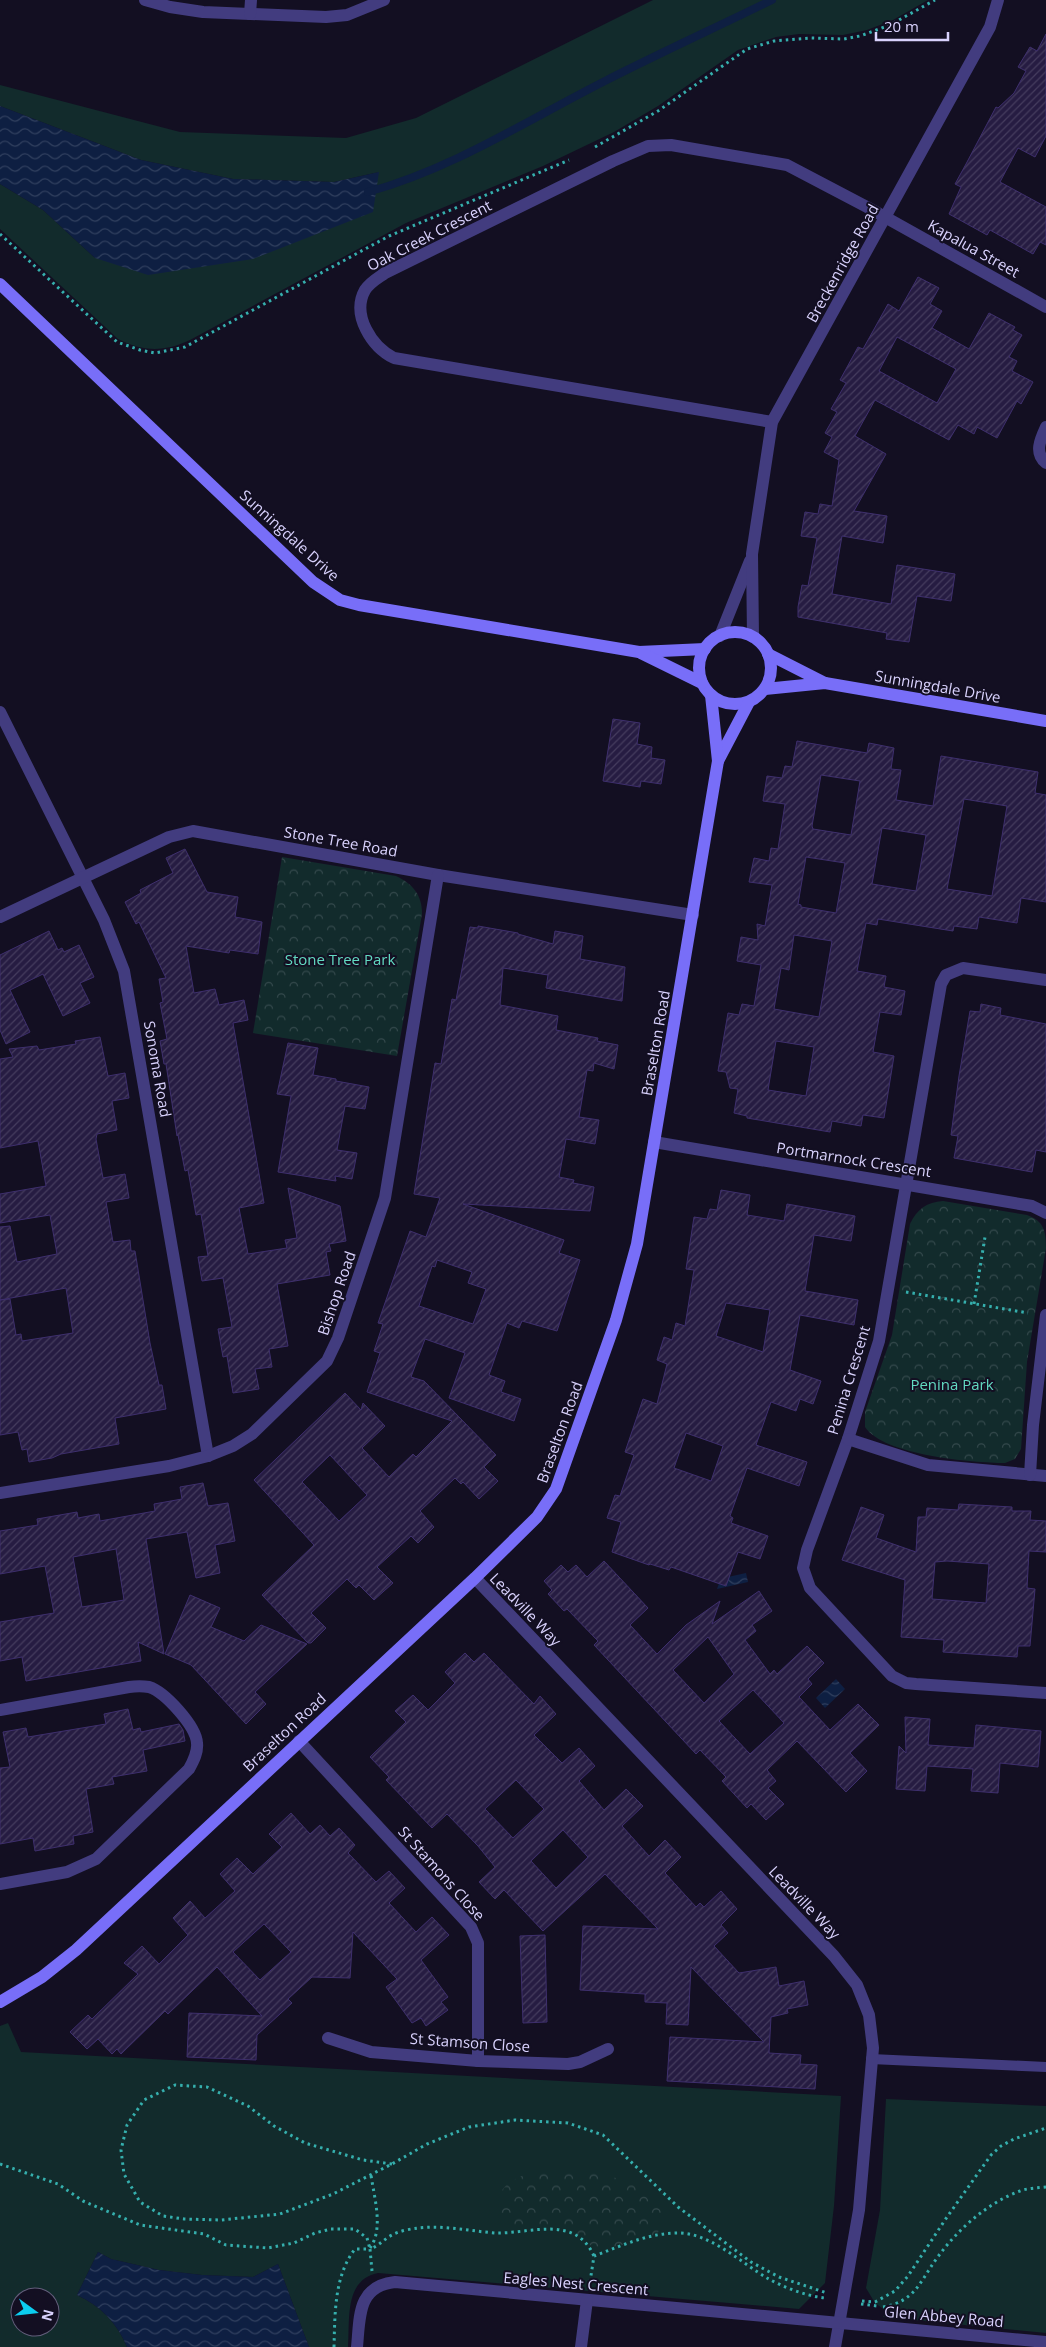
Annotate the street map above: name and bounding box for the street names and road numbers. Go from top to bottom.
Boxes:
street label: Oak Creek Crescent [363,195,495,275]
street label: Breckenridge Road [801,200,883,326]
street label: Kapalua Street [924,214,1024,282]
street label: Sunningdale Drive [236,485,344,585]
street label: Sunningdale Drive [874,665,1002,707]
street label: Stone Tree Road [283,821,399,861]
street label: Braselton Road [636,989,674,1097]
street label: Sonoma Road [140,1019,176,1119]
street label: Portmarnock Crescent [775,1137,933,1181]
street label: Bishop Road [312,1248,360,1338]
street label: Penina Crescent [822,1323,874,1437]
street label: Braselton Road [531,1378,587,1486]
street label: Leadville Way [486,1568,566,1650]
street label: Braselton Road [238,1688,330,1776]
street label: St Stamons Close [394,1822,490,1924]
street label: Leadville Way [765,1861,845,1943]
street label: St Stamson Close [409,2028,531,2056]
street label: Eagles Nest Crescent [503,2267,649,2299]
street label: Glen Abbey Road [884,2301,1004,2331]

